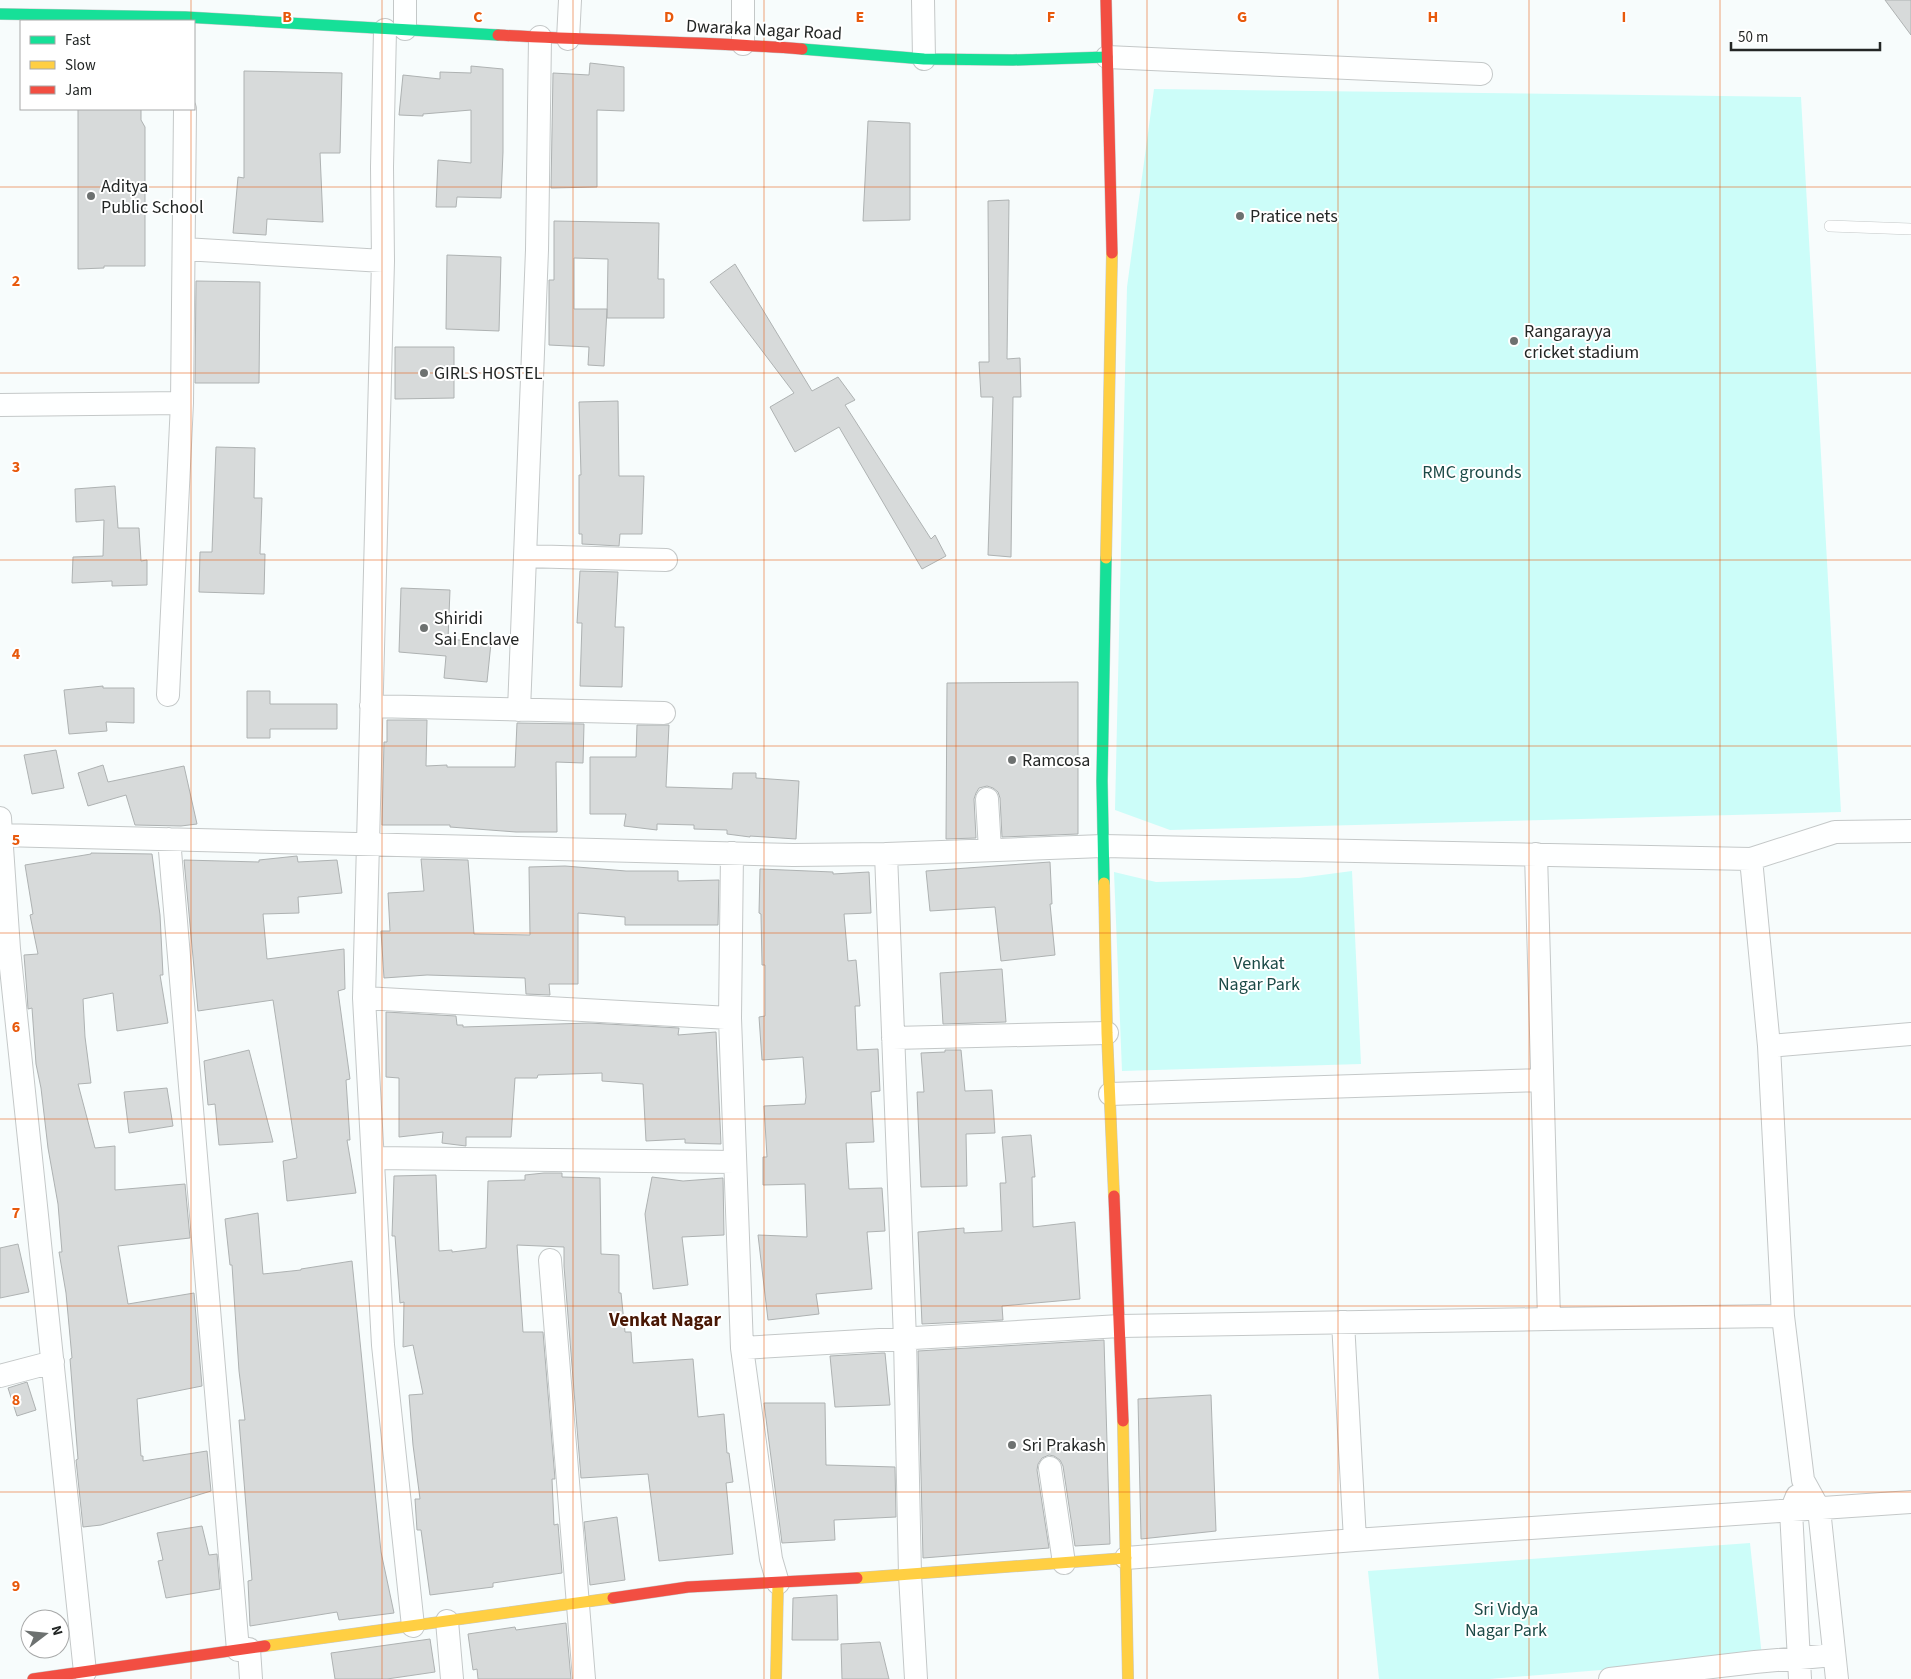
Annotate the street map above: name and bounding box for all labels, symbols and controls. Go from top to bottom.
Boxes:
text: B [282,6,292,28]
text: C [473,6,483,28]
text: D [664,6,674,28]
text: E [856,6,864,28]
text: F [1047,6,1055,28]
text: G [1237,6,1247,28]
text: H [1428,6,1438,28]
text: I [1622,6,1626,28]
street label: Dwaraka Nagar Road [685,13,843,47]
legend [20,20,195,110]
scale bar [1731,20,1880,52]
text: 50 m [1738,27,1768,48]
text: Fast [65,30,91,51]
text: Slow [65,55,96,76]
text: Jam [65,80,92,101]
place label: Aditya Public School [101,174,203,220]
marker: Aditya Public School [85,190,97,202]
place label: Pratice nets [1250,204,1338,229]
marker: Pratice nets [1234,210,1246,222]
text: 2 [12,270,20,292]
place label: Rangarayya cricket stadium [1524,319,1639,365]
marker: Rangarayya cricket stadium [1508,335,1520,347]
place label: GIRLS HOSTEL [434,361,543,386]
marker: GIRLS HOSTEL [418,367,430,379]
text: 3 [12,456,20,478]
park label: RMC grounds [1422,460,1522,485]
place label: Shiridi Sai Enclave [434,606,519,652]
marker: Shiridi Sai Enclave [418,622,430,634]
text: 4 [12,643,21,665]
place label: Ramcosa [1022,748,1090,773]
marker: Ramcosa [1006,754,1018,766]
text: 5 [12,829,20,851]
park label: Venkat Nagar Park [1218,951,1300,997]
text: 6 [12,1016,20,1038]
text: 7 [12,1202,20,1224]
district label: Venkat Nagar [608,1307,721,1334]
text: 8 [12,1389,20,1411]
place label: Sri Prakash [1022,1433,1106,1458]
marker: Sri Prakash [1006,1439,1018,1451]
text: 9 [12,1575,20,1597]
park label: Sri Vidya Nagar Park [1465,1597,1547,1643]
north arrow [20,1609,70,1659]
text: N [46,1623,67,1638]

